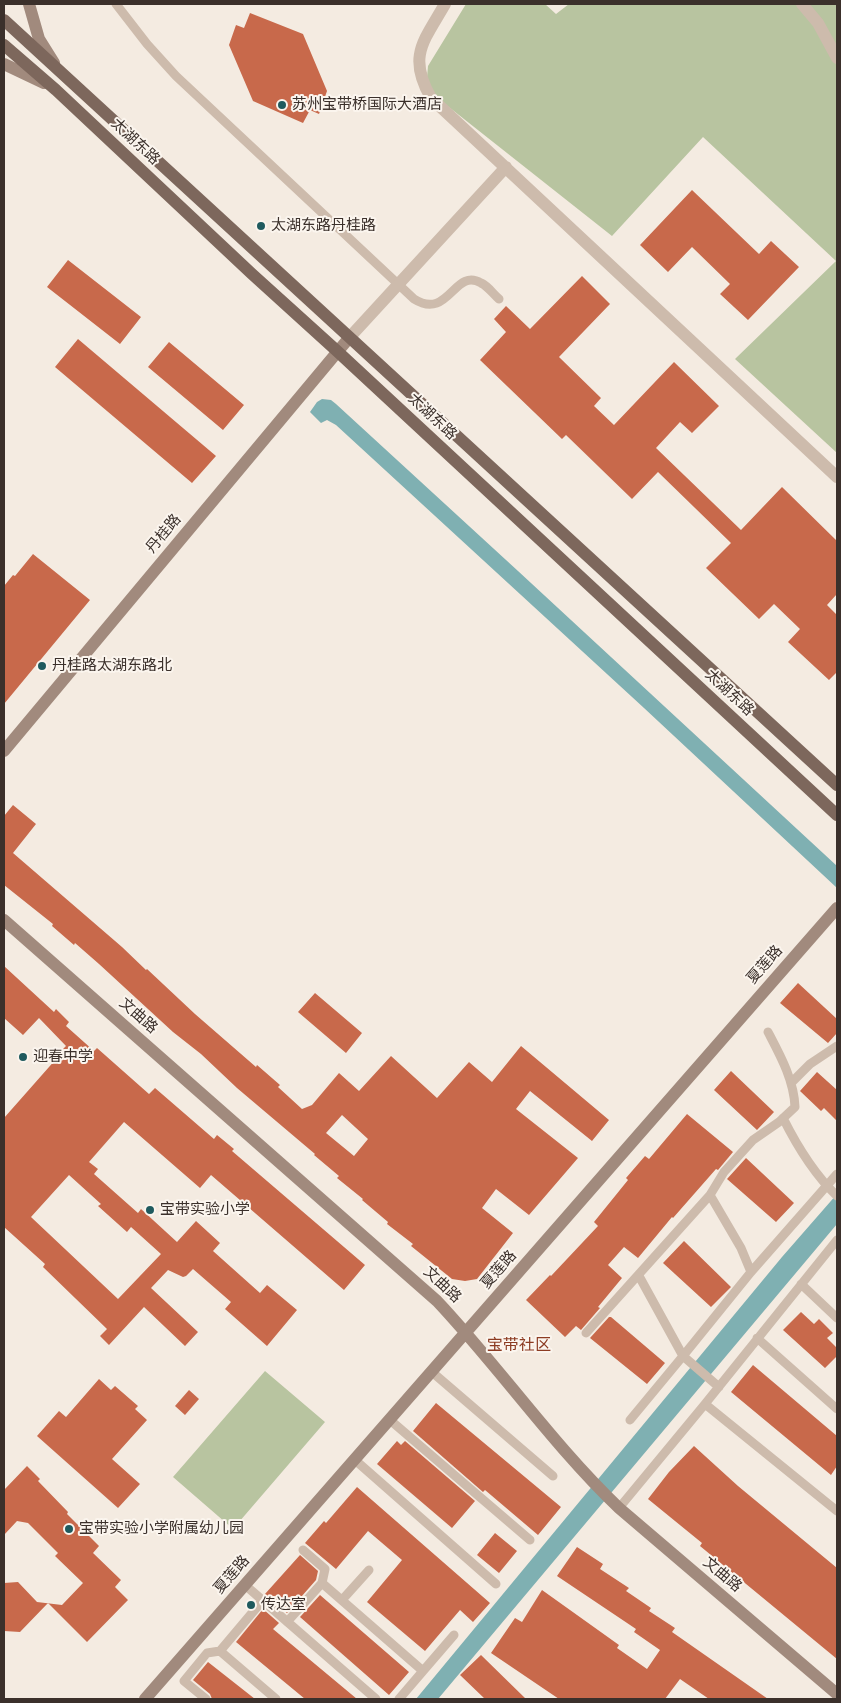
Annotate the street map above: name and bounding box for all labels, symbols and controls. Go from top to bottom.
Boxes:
place label: 苏州宝带桥国际大酒店 [292,96,442,114]
marker: 苏州宝带桥国际大酒店 [276,99,288,111]
street label: 太湖东路 [107,115,163,169]
place label: 太湖东路丹桂路 [271,217,376,235]
marker: 太湖东路丹桂路 [255,220,267,232]
street label: 太湖东路 [404,390,460,444]
street label: 丹桂路 [143,511,185,557]
place label: 丹桂路太湖东路北 [52,657,172,675]
marker: 丹桂路太湖东路北 [36,660,48,672]
street label: 太湖东路 [701,666,757,720]
street label: 夏莲路 [743,942,787,988]
street label: 文曲路 [115,994,161,1038]
place label: 迎春中学 [33,1048,93,1066]
marker: 迎春中学 [17,1051,29,1063]
place label: 宝带实验小学 [160,1201,250,1219]
marker: 宝带实验小学 [144,1204,156,1216]
street label: 夏莲路 [477,1247,521,1293]
street label: 文曲路 [419,1263,465,1307]
district label: 宝带社区 [487,1336,551,1356]
place label: 宝带实验小学附属幼儿园 [79,1520,244,1538]
marker: 宝带实验小学附属幼儿园 [63,1523,75,1535]
street label: 夏莲路 [210,1552,254,1598]
street label: 文曲路 [699,1554,745,1596]
place label: 传达室 [261,1596,306,1614]
marker: 传达室 [245,1599,257,1611]

